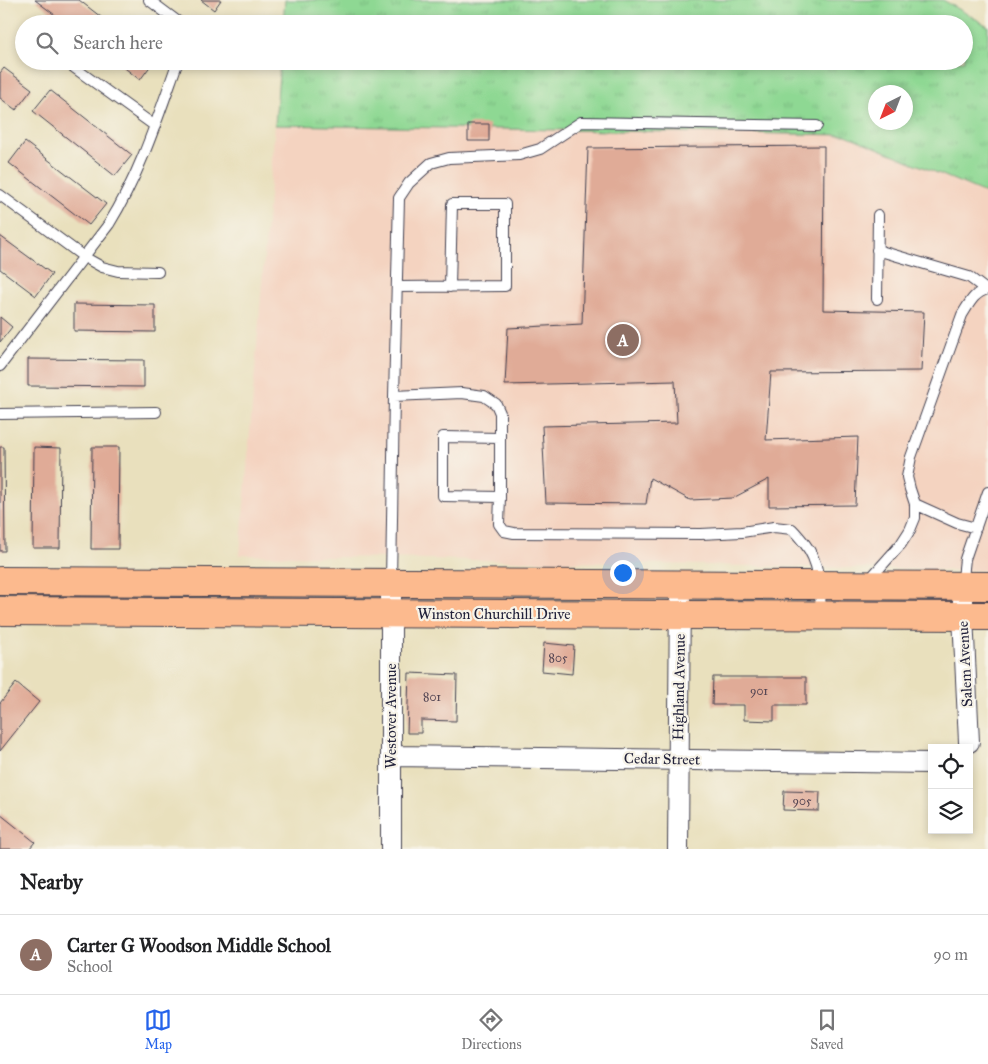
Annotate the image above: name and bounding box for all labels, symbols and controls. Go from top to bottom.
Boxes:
search box [15,15,973,70]
icon: search [33,29,61,57]
text: Search here [73,31,163,54]
north arrow [868,85,913,130]
pin: A [607,321,639,359]
your location [610,560,636,586]
street label: Winston Churchill Drive [417,605,571,623]
street label: Salem Avenue [954,621,976,707]
street label: Highland Avenue [669,633,689,741]
house number: 805 [549,651,568,665]
street label: Westover Avenue [382,663,400,769]
house number: 901 [750,684,768,698]
house number: 801 [423,690,441,704]
map controls [928,744,973,834]
button: locate [928,744,973,789]
street label: Cedar Street [624,749,701,769]
button: layers [928,789,973,834]
house number: 905 [792,794,812,808]
text: Nearby [20,869,83,895]
text: Carter G Woodson Middle School [67,934,331,957]
text: A [31,945,41,964]
text: 90 m [933,945,968,964]
text: School [67,957,112,976]
tab: Map [144,1006,172,1053]
tab: Directions [461,1006,522,1053]
tab: Saved [810,1006,844,1053]

